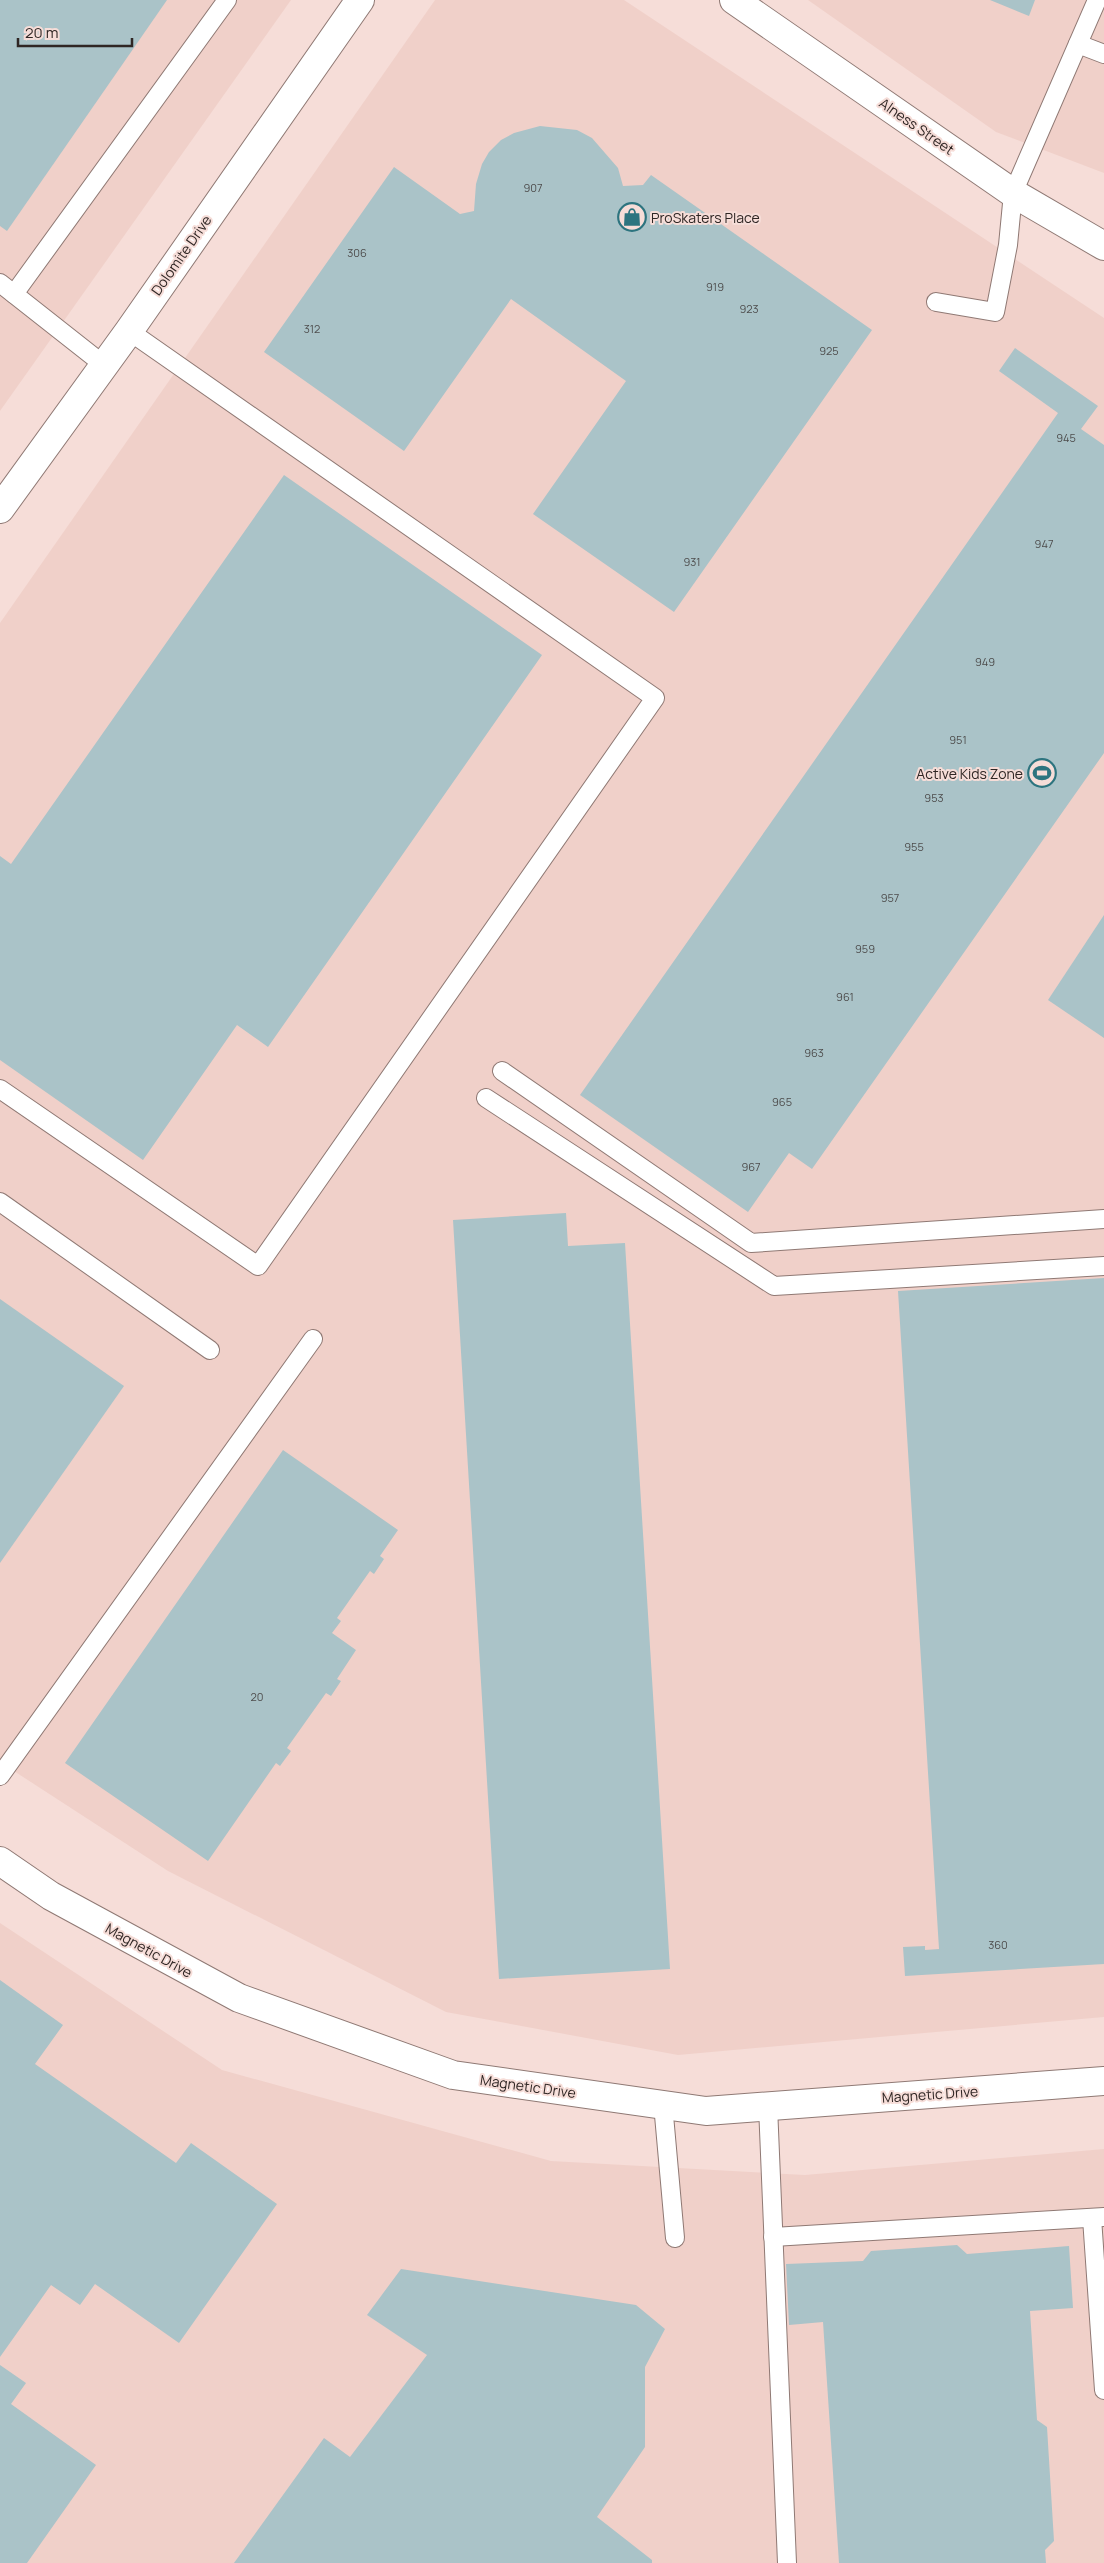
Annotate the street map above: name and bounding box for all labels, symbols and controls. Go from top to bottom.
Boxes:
scale bar [18,15,131,47]
text: 20 m [25,22,58,43]
street label: Alness Street [876,93,958,159]
house number: 907 [523,180,543,195]
shop icon: ProSkaters Place [617,202,647,232]
place label: ProSkaters Place [651,208,760,227]
street label: Dolomite Drive [146,211,216,299]
house number: 306 [347,245,367,260]
house number: 919 [706,279,724,294]
house number: 923 [739,301,759,316]
house number: 312 [304,321,320,336]
house number: 925 [819,343,839,358]
house number: 945 [1056,430,1076,445]
house number: 947 [1035,536,1053,551]
house number: 931 [683,554,701,569]
house number: 949 [975,654,995,669]
house number: 951 [949,732,967,747]
sports icon: Active Kids Zone [1027,758,1057,788]
place label: Active Kids Zone [916,764,1023,783]
house number: 953 [924,790,944,805]
house number: 955 [904,839,924,854]
house number: 957 [881,890,899,905]
house number: 959 [855,941,875,956]
house number: 961 [836,989,854,1004]
house number: 963 [804,1045,824,1060]
house number: 965 [772,1094,792,1109]
house number: 967 [741,1159,761,1174]
house number: 20 [251,1689,263,1704]
street label: Magnetic Drive [102,1918,196,1982]
house number: 360 [988,1937,1008,1952]
street label: Magnetic Drive [479,2070,577,2102]
street label: Magnetic Drive [881,2081,979,2107]

